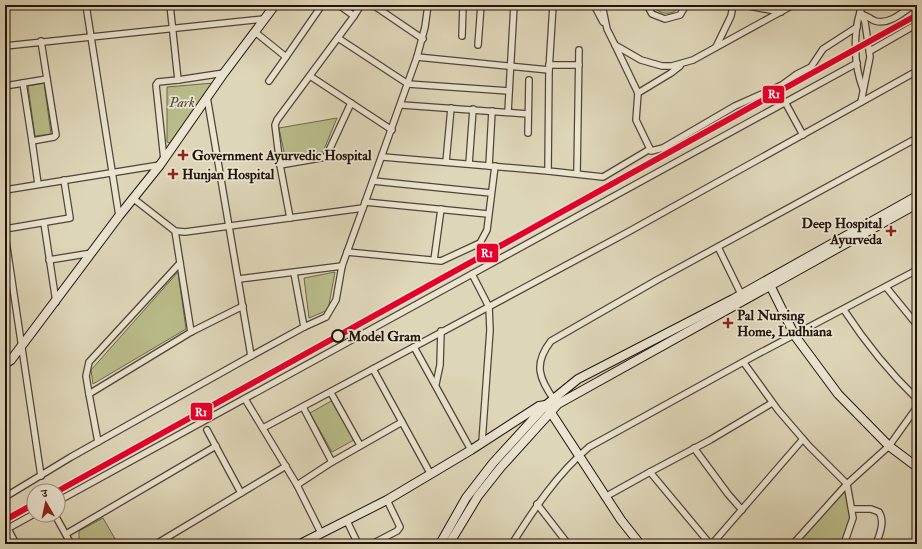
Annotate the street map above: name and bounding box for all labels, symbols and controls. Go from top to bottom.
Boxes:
line badge: R1 [762,85,785,104]
text: R1 [768,88,780,101]
park label: Park [168,94,195,111]
place label: Government Ayurvedic Hospital [192,147,372,165]
marker: Government Ayurvedic Hospital [177,149,189,161]
place label: Hunjan Hospital [182,166,275,184]
marker: Hunjan Hospital [167,168,179,180]
place label: Deep Hospital Ayurveda [802,215,883,249]
marker: Deep Hospital Ayurveda [885,225,897,237]
line badge: R1 [476,243,499,263]
text: R1 [481,247,493,260]
place label: Pal Nursing Home, Ludhiana [737,307,833,340]
marker: Pal Nursing Home, Ludhiana [722,317,734,329]
place label: Model Gram [347,328,421,345]
marker: Model Gram [331,329,345,343]
line badge: R1 [190,402,213,421]
text: R1 [195,406,207,419]
north arrow [26,483,66,523]
text: उ [40,487,50,501]

